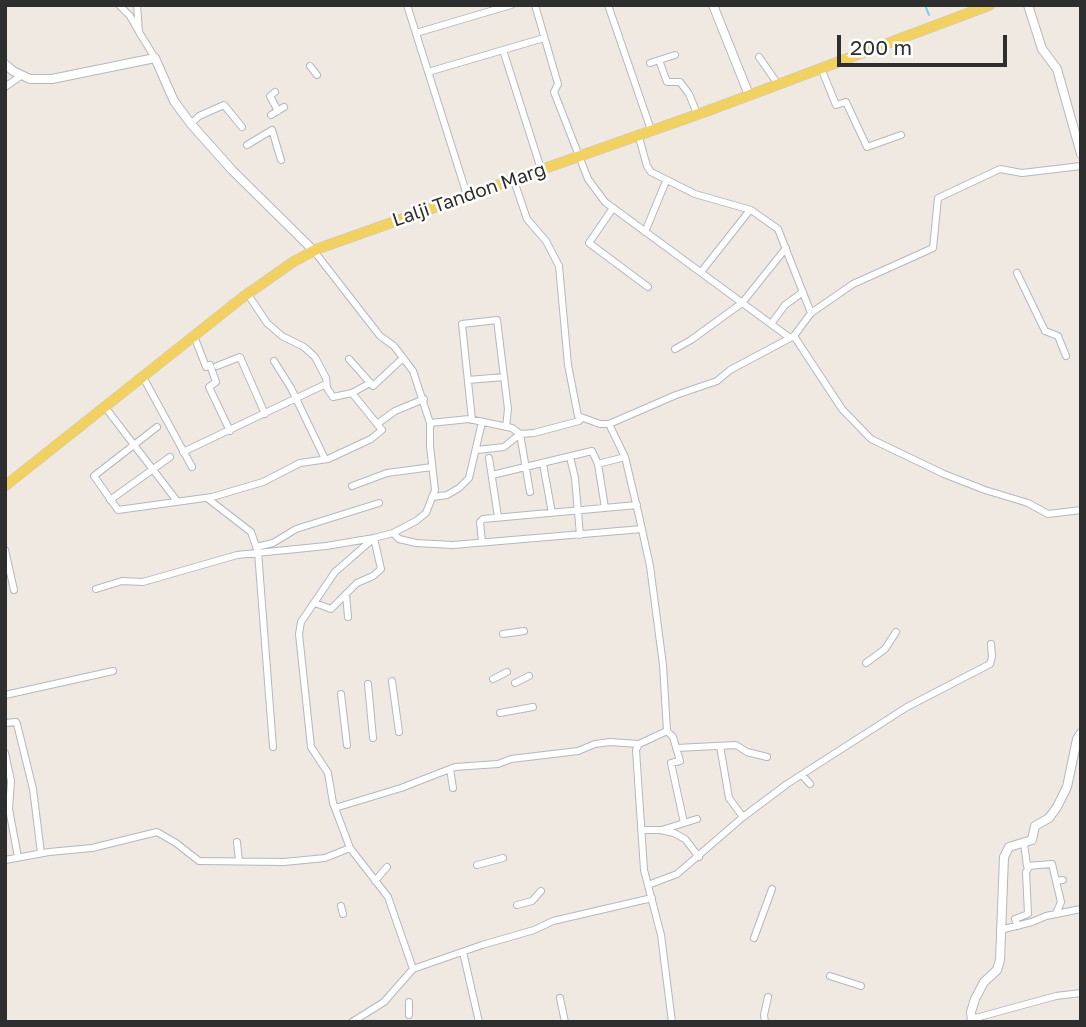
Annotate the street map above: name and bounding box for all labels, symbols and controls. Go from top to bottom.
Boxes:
scale bar [841,21,1011,65]
text: 200 m [850,34,912,60]
street label: Lalji Tandon Marg [389,158,549,232]

